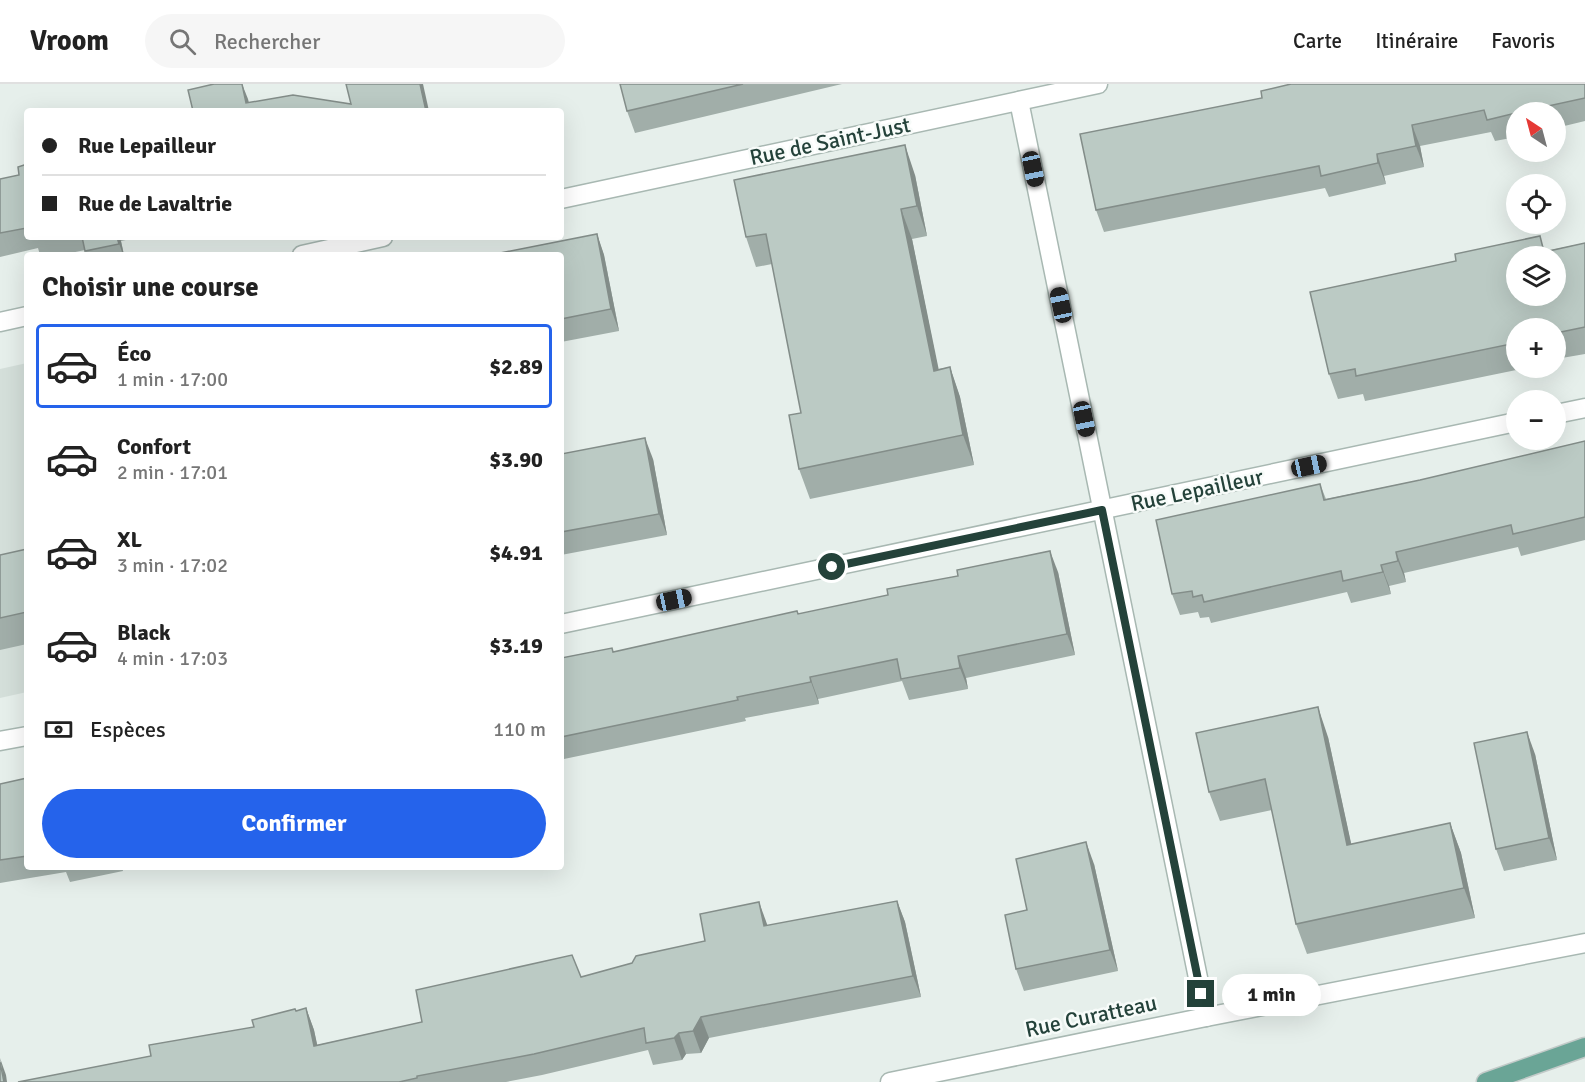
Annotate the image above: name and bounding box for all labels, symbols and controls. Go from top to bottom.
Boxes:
search box [145,14,565,68]
text: Vroom [30,24,109,58]
icon: search [166,25,199,58]
text: Rechercher [214,28,320,55]
text: Carte [1293,28,1342,54]
text: Itinéraire [1375,28,1458,54]
text: Favoris [1491,28,1555,54]
north arrow [1506,102,1566,162]
map controls [1506,102,1566,450]
street label: Rue de Saint-Just [747,111,913,171]
text: Rue Lepailleur [78,132,216,159]
car [1020,150,1046,188]
button: locate [1506,174,1566,234]
text: Rue de Lavaltrie [78,190,232,217]
button: layers [1506,246,1566,306]
text: Choisir une course [42,271,259,304]
car [1048,286,1074,324]
button: + [1506,318,1566,378]
icon: car [45,339,99,393]
text: Éco [117,340,151,367]
text: $2.89 [489,353,543,380]
text: 1 min · 17:00 [117,367,228,392]
button: − [1506,390,1566,450]
car [1071,400,1097,438]
icon: car [45,432,99,486]
text: Confort [117,433,191,460]
text: $3.90 [489,446,543,473]
car [1290,453,1328,479]
text: 2 min · 17:01 [117,460,228,485]
street label: Rue Lepailleur [1128,463,1266,517]
icon: car [45,525,99,579]
text: XL [117,526,142,553]
text: $4.91 [489,539,543,566]
text: 3 min · 17:02 [117,553,228,578]
route start [818,553,845,580]
car [655,587,693,613]
icon: car [45,618,99,672]
text: Black [117,619,171,646]
text: $3.19 [489,632,543,659]
text: 4 min · 17:03 [117,646,228,671]
icon: cash [42,713,75,746]
text: Espèces [90,716,166,743]
text: 110 m [493,717,546,742]
button: Confirmer [42,789,546,858]
callout: 1 min [1222,973,1321,1015]
route end [1187,980,1214,1007]
text: 1 min [1247,982,1296,1007]
street label: Rue Curatteau [1023,989,1159,1043]

